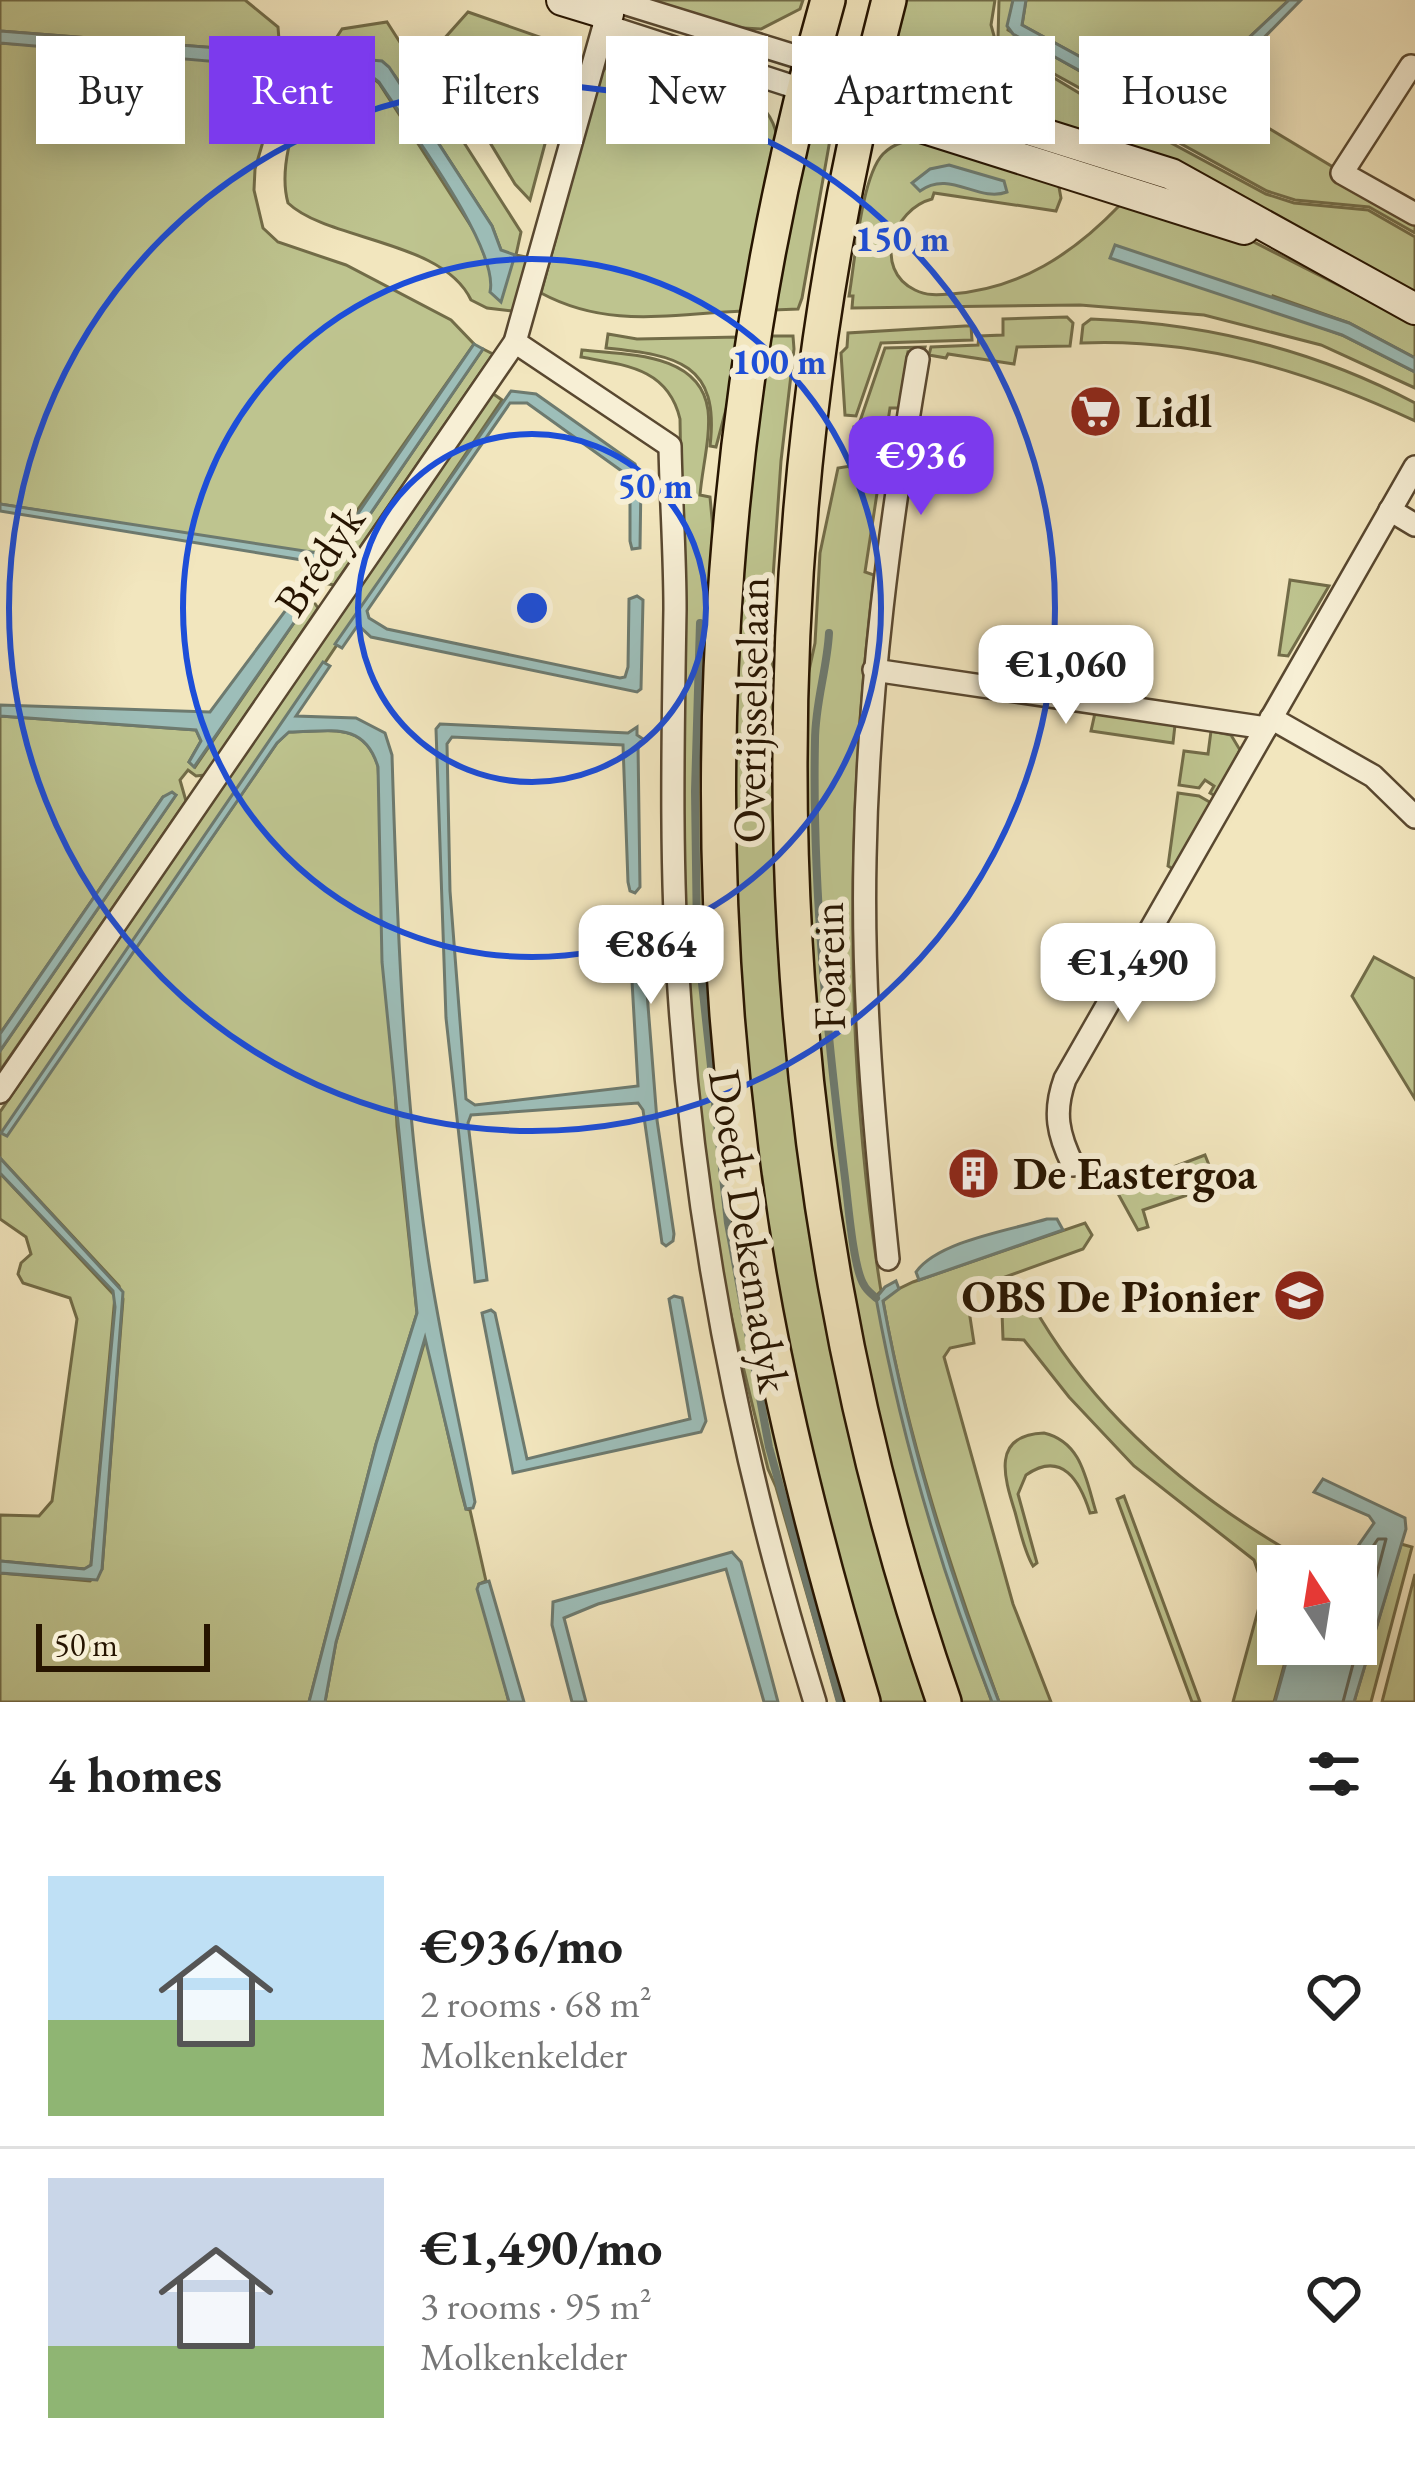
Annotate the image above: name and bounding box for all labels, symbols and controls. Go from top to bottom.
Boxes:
chip: Buy [36,36,185,144]
chip: Rent [209,36,375,144]
chip: Filters [399,36,582,144]
chip: New [606,36,768,144]
chip: Apartment [792,36,1055,144]
chip: House [1079,36,1270,144]
text: 150 m [855,215,949,262]
text: 100 m [732,338,826,385]
place label: Lidl [1135,382,1213,440]
supermarket icon: Lidl [1068,383,1124,439]
pin: €936 [850,416,992,518]
text: €936 [876,429,966,480]
text: 50 m [617,462,693,509]
street label: Brédyk [261,492,378,627]
street label: Overijsselselaan [719,576,781,844]
centre of rings [511,587,553,629]
pin: €1,060 [968,625,1164,727]
text: €1,060 [1006,638,1126,689]
street label: Foarein [798,901,858,1031]
pin: €864 [580,905,722,1007]
text: €864 [606,918,696,969]
pin: €1,490 [1030,923,1226,1025]
text: €1,490 [1068,936,1188,987]
street label: Doedt Dekemadyk [696,1066,804,1397]
place label: De Eastergoa [1013,1144,1257,1203]
building icon: De Eastergoa [946,1145,1002,1201]
place label: OBS De Pionier [961,1267,1260,1325]
school or university icon: OBS De Pionier [1271,1268,1327,1324]
north arrow [1257,1545,1377,1665]
map controls [1257,1545,1377,1665]
scale bar [36,1618,210,1671]
text: 50 m [54,1623,118,1666]
text: 4 homes [48,1741,222,1807]
icon: filters [1301,1741,1367,1807]
text: €936/mo [420,1912,623,1978]
icon: home [144,1924,288,2068]
icon: heart [1301,1963,1367,2029]
text: 2 rooms · 68 m² [420,1978,652,2029]
text: Molkenkelder [420,2029,627,2080]
text: €1,490/mo [420,2214,663,2280]
icon: home [144,2226,288,2370]
icon: heart [1301,2265,1367,2331]
text: 3 rooms · 95 m² [420,2280,652,2331]
text: Molkenkelder [420,2331,627,2382]

